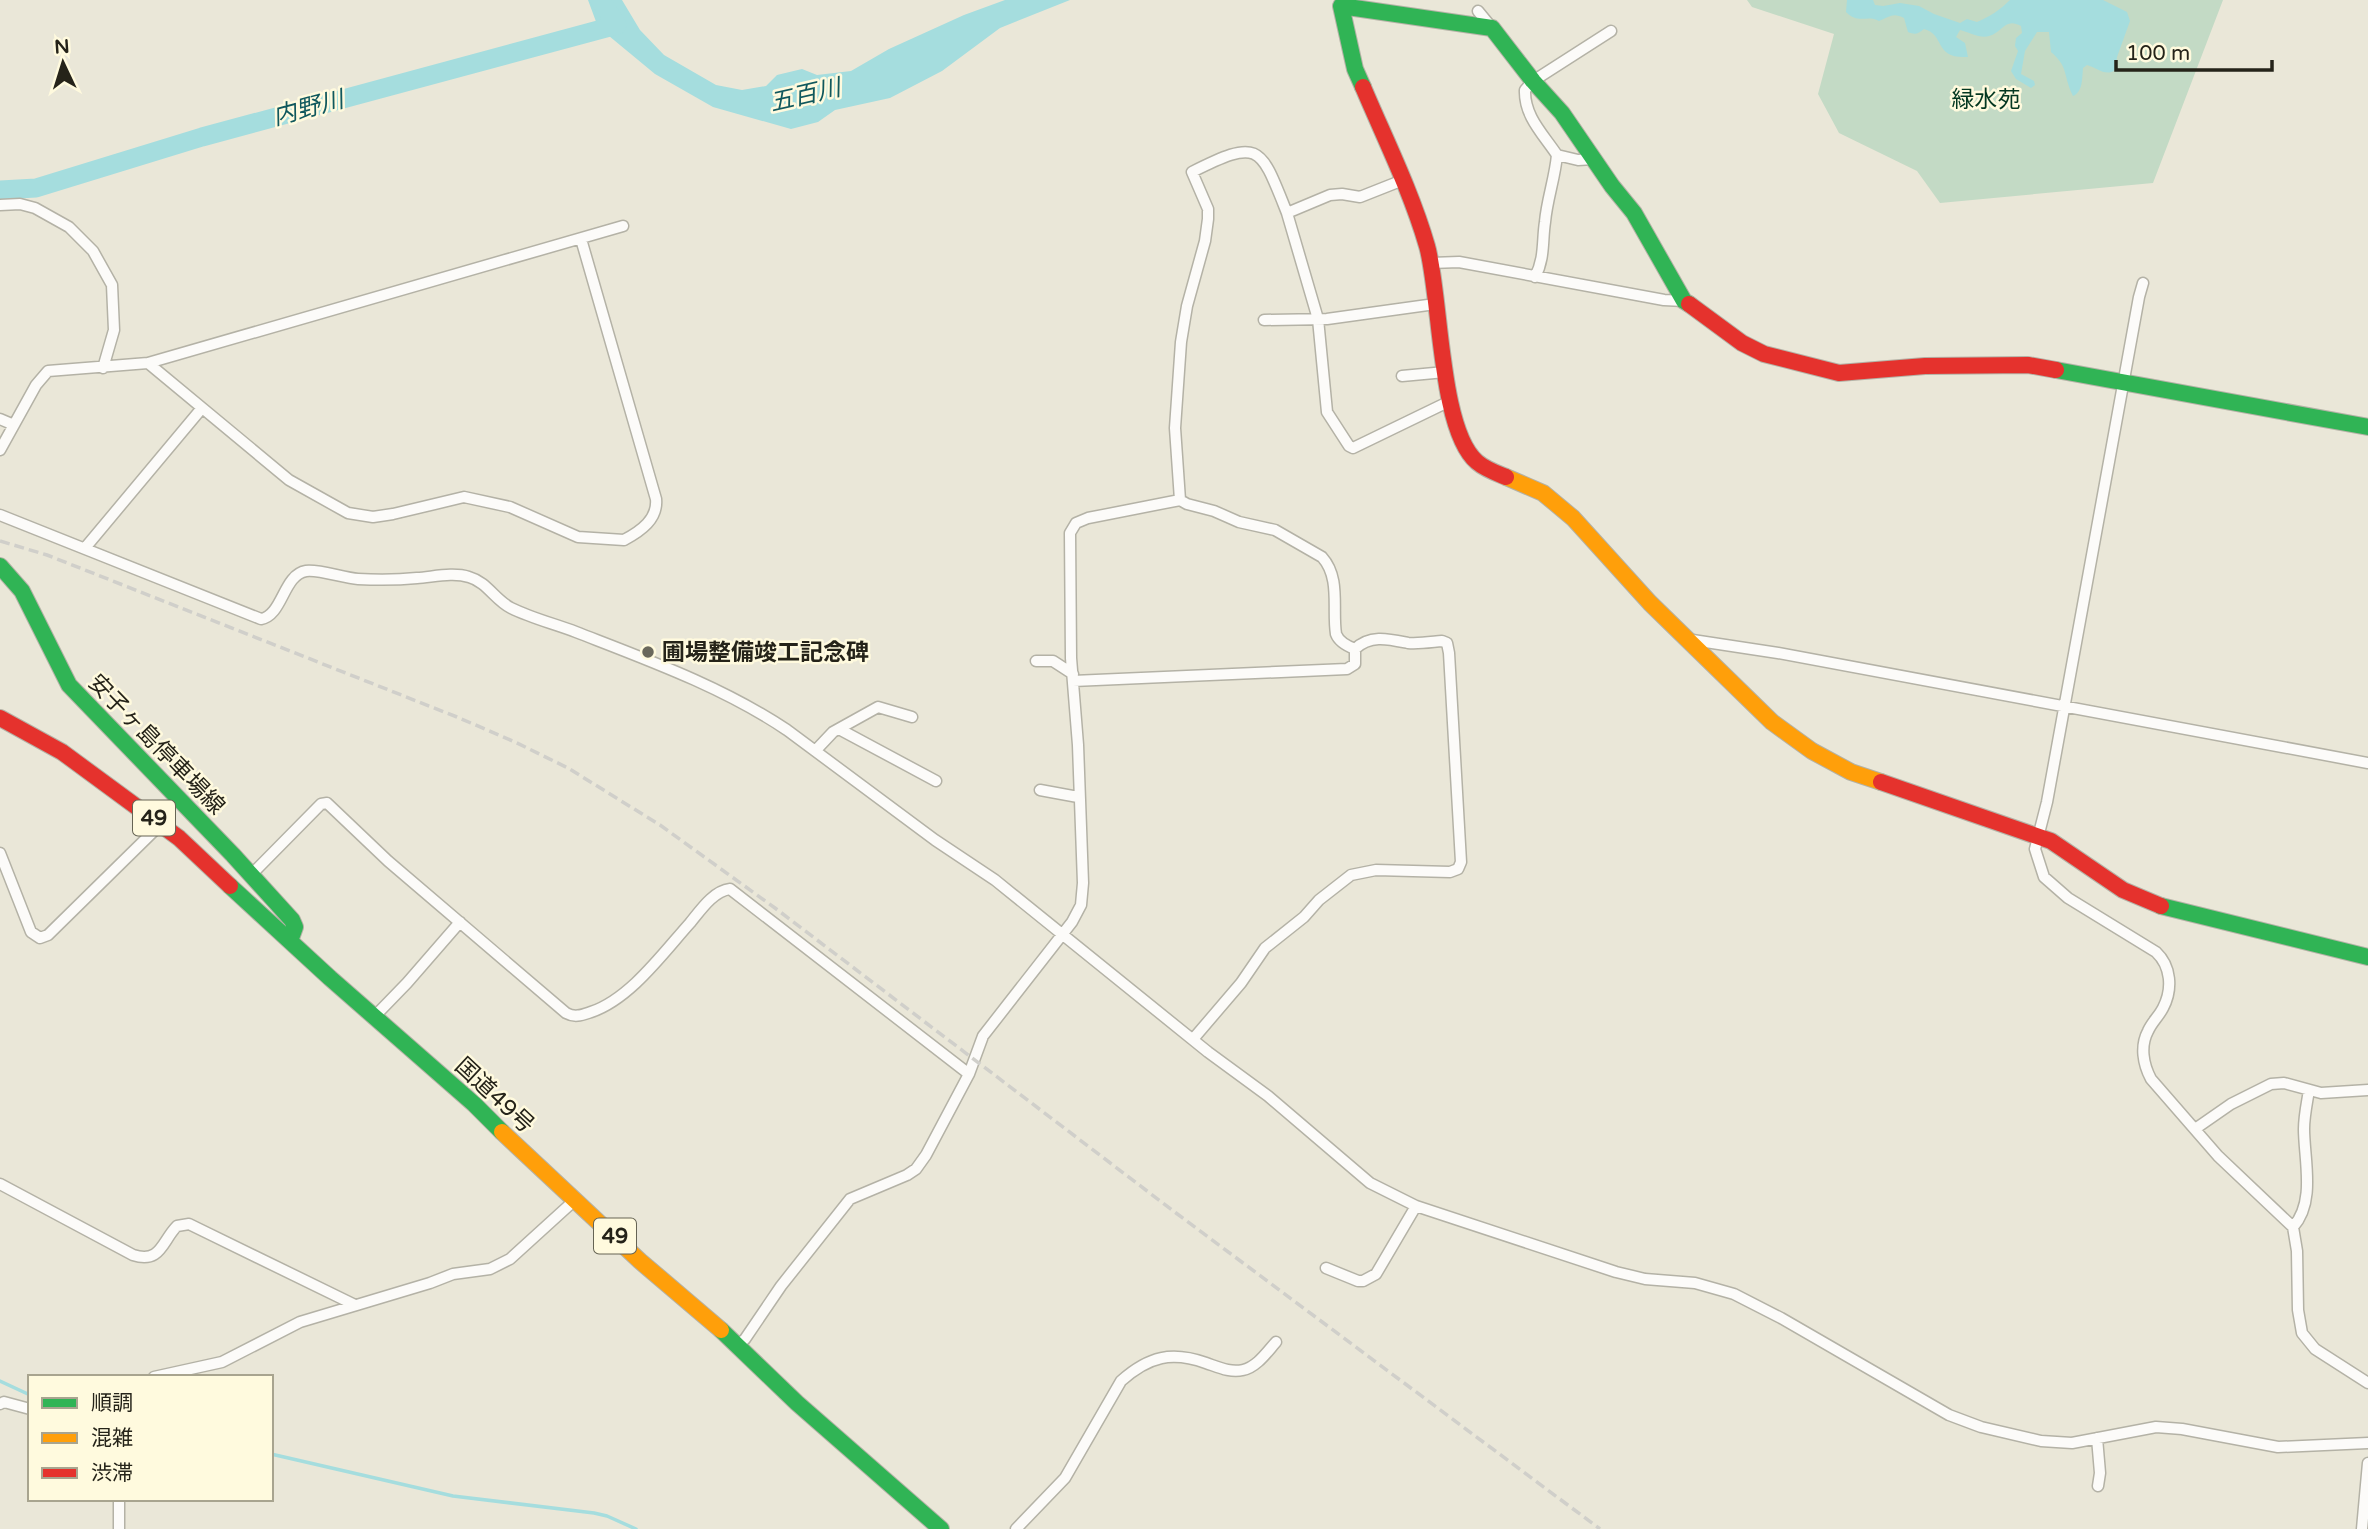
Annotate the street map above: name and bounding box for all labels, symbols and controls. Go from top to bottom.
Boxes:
north arrow [28,28,98,98]
scale bar [2116,28,2272,72]
text: N [54,36,70,59]
text: 100 m [2126,41,2190,66]
water label: 五百川 [767,73,846,118]
water label: 内野川 [270,84,350,132]
park label: 緑水苑 [1952,86,2021,114]
place label: 圃場整備竣工記念碑 [662,639,869,667]
marker: 圃場整備竣工記念碑 [640,644,656,660]
street label: 安子ヶ島停車場線 [82,669,230,821]
road number: 49 [133,800,175,836]
street label: 国道49号 [449,1052,540,1139]
road number: 49 [594,1218,636,1254]
legend [28,1375,273,1501]
text: 順調 [91,1391,133,1416]
text: 混雑 [91,1426,133,1451]
text: 渋滞 [91,1461,133,1486]

